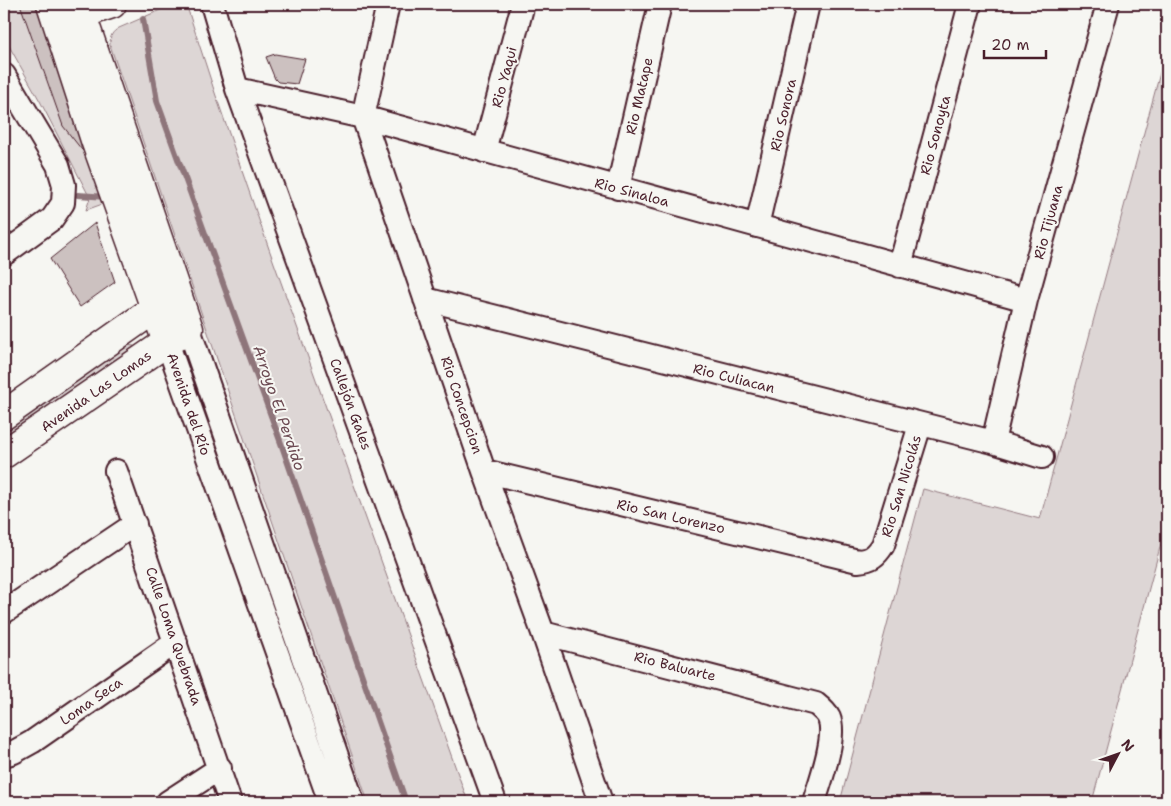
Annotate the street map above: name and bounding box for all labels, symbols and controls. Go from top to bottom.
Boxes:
scale bar [984,28,1046,60]
text: 20 m [991,35,1030,55]
street label: Rio Yaqui [487,45,521,109]
street label: Rio Matape [621,56,657,136]
street label: Rio Sonora [766,77,800,153]
street label: Rio Sonoyta [916,93,954,177]
street label: Rio Sinaloa [593,173,672,211]
street label: Rio Tijuana [1029,182,1067,261]
water label: Arroyo El Perdido [248,343,310,473]
street label: Avenida Las Lomas [37,346,155,436]
street label: Avenida del Río [163,350,215,458]
street label: Rio Concepcion [437,354,487,456]
street label: Callejón Gales [326,356,376,452]
street label: Rio Culiacan [691,359,777,397]
street label: Rio San Nicolás [877,433,925,539]
street label: Rio San Lorenzo [615,495,727,537]
street label: Calle Loma Quebrada [142,564,206,708]
street label: Rio Baluarte [632,647,718,685]
street label: Loma Seca [56,673,126,729]
north arrow [1094,728,1144,778]
text: N [1117,735,1138,756]

